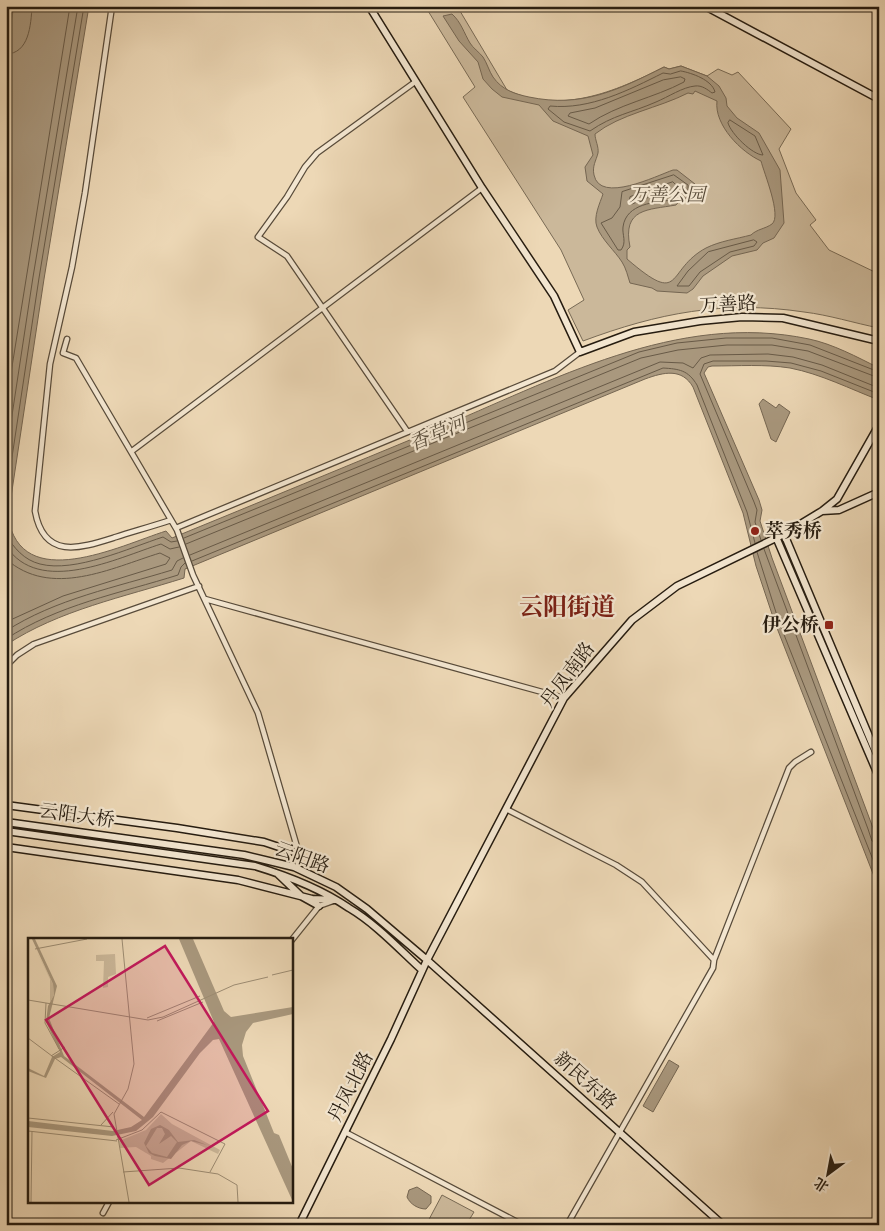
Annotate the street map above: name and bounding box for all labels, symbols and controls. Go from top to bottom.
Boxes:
park label: 万善公园 [629,184,708,207]
street label: 万善路 [699,292,757,318]
water label: 香草河 [406,410,473,457]
place label: 萃秀桥 [765,520,822,543]
marker: 萃秀桥 [749,525,761,537]
district label: 云阳街道 [519,593,615,623]
place label: 伊公桥 [762,614,819,637]
marker: 伊公桥 [823,619,835,631]
street label: 丹凤南路 [536,638,600,712]
street label: 云阳大桥 [38,799,116,833]
street label: 云阳路 [271,837,333,879]
inset map [28,938,292,1204]
street label: 新民东路 [549,1047,621,1115]
street label: 丹凤北路 [323,1048,379,1126]
north arrow [802,1148,852,1198]
text: 北 [811,1173,832,1196]

